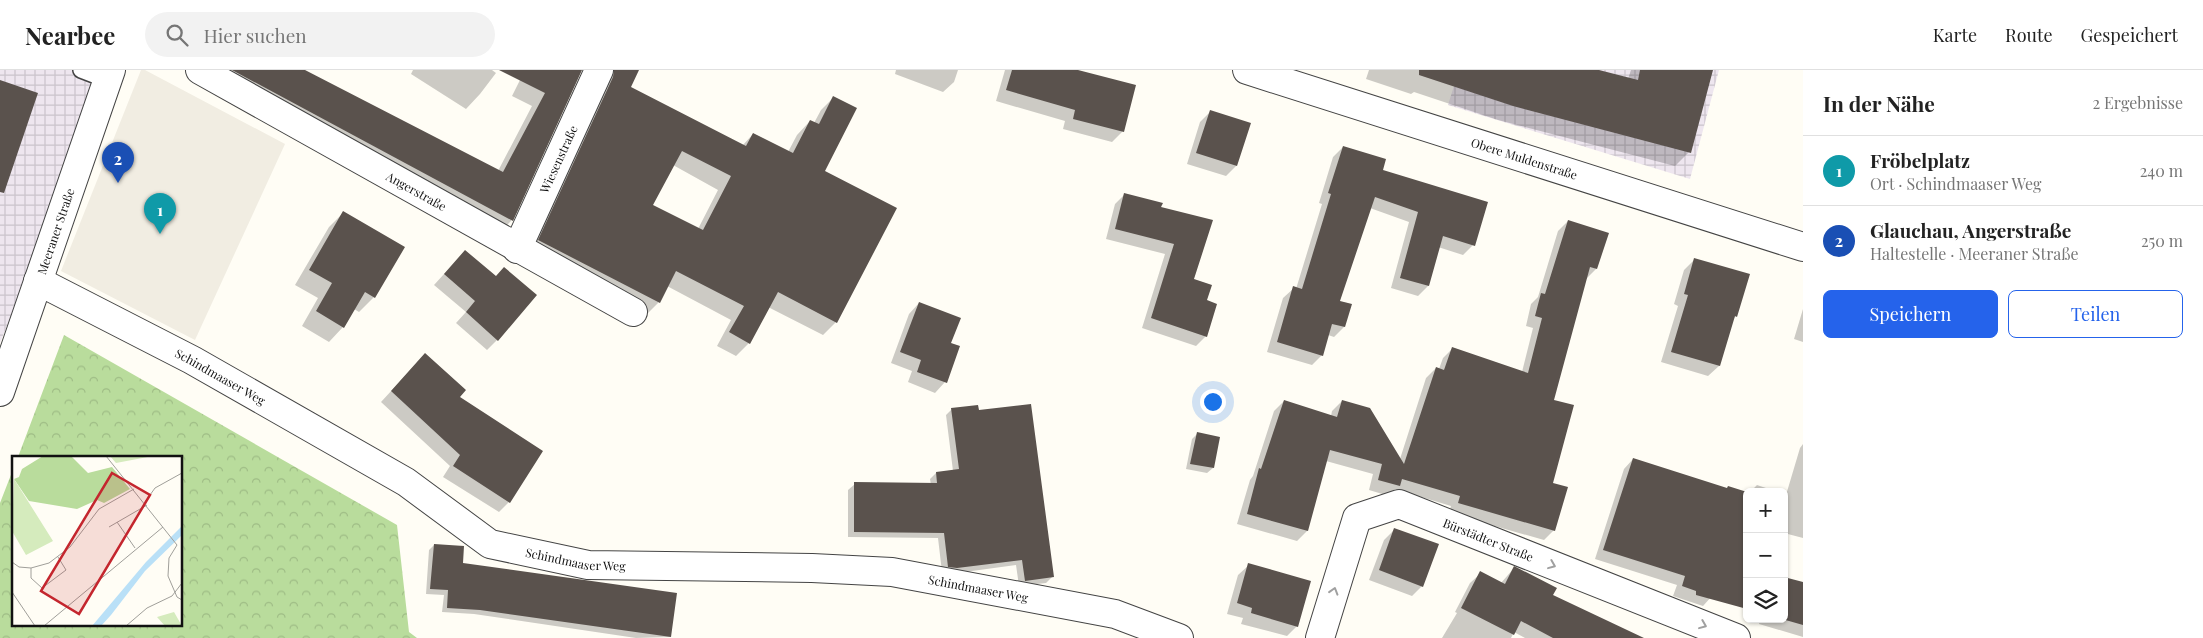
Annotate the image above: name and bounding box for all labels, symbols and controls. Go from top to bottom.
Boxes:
search box [145,12,495,57]
text: Nearbee [25,19,115,51]
icon: search [163,21,191,49]
text: Hier suchen [203,22,307,48]
text: Karte [1933,23,1977,47]
text: Route [2005,23,2053,47]
text: Gespeichert [2081,23,2178,47]
text: In der Nähe [1823,89,1935,117]
text: 2 Ergebnisse [2092,92,2183,113]
street label: Wiesenstraße [535,123,581,196]
street label: Obere Muldenstraße [1469,134,1580,183]
pin: 2 [102,142,134,183]
text: Fröbelplatz [1870,147,1970,173]
text: 1 [1836,160,1842,181]
text: 240 m [2140,160,2183,181]
street label: Angerstraße [383,167,449,214]
text: Ort · Schindmaaser Weg [1870,173,2041,194]
street label: Meeraner Straße [33,186,78,277]
pin: 1 [144,193,176,234]
text: Glauchau, Angerstraße [1870,217,2071,243]
text: 2 [1835,230,1843,251]
text: 250 m [2141,230,2183,251]
text: Haltestelle · Meeraner Straße [1870,243,2079,264]
button: Speichern [1823,290,1998,338]
button: Teilen [2008,290,2183,338]
street label: Schindmaaser Weg [173,345,269,409]
your location [1200,389,1226,415]
inset map [12,456,182,626]
map controls [1743,488,1788,623]
button: + [1743,488,1788,533]
street label: Bürstädter Straße [1441,514,1536,565]
button: − [1743,533,1788,578]
street label: Schindmaaser Weg [524,544,626,574]
one-way arrow [1547,559,1556,569]
street label: Schindmaaser Weg [927,571,1030,606]
button: layers [1743,578,1788,623]
one-way arrow [1329,588,1339,596]
one-way arrow [1698,619,1707,629]

